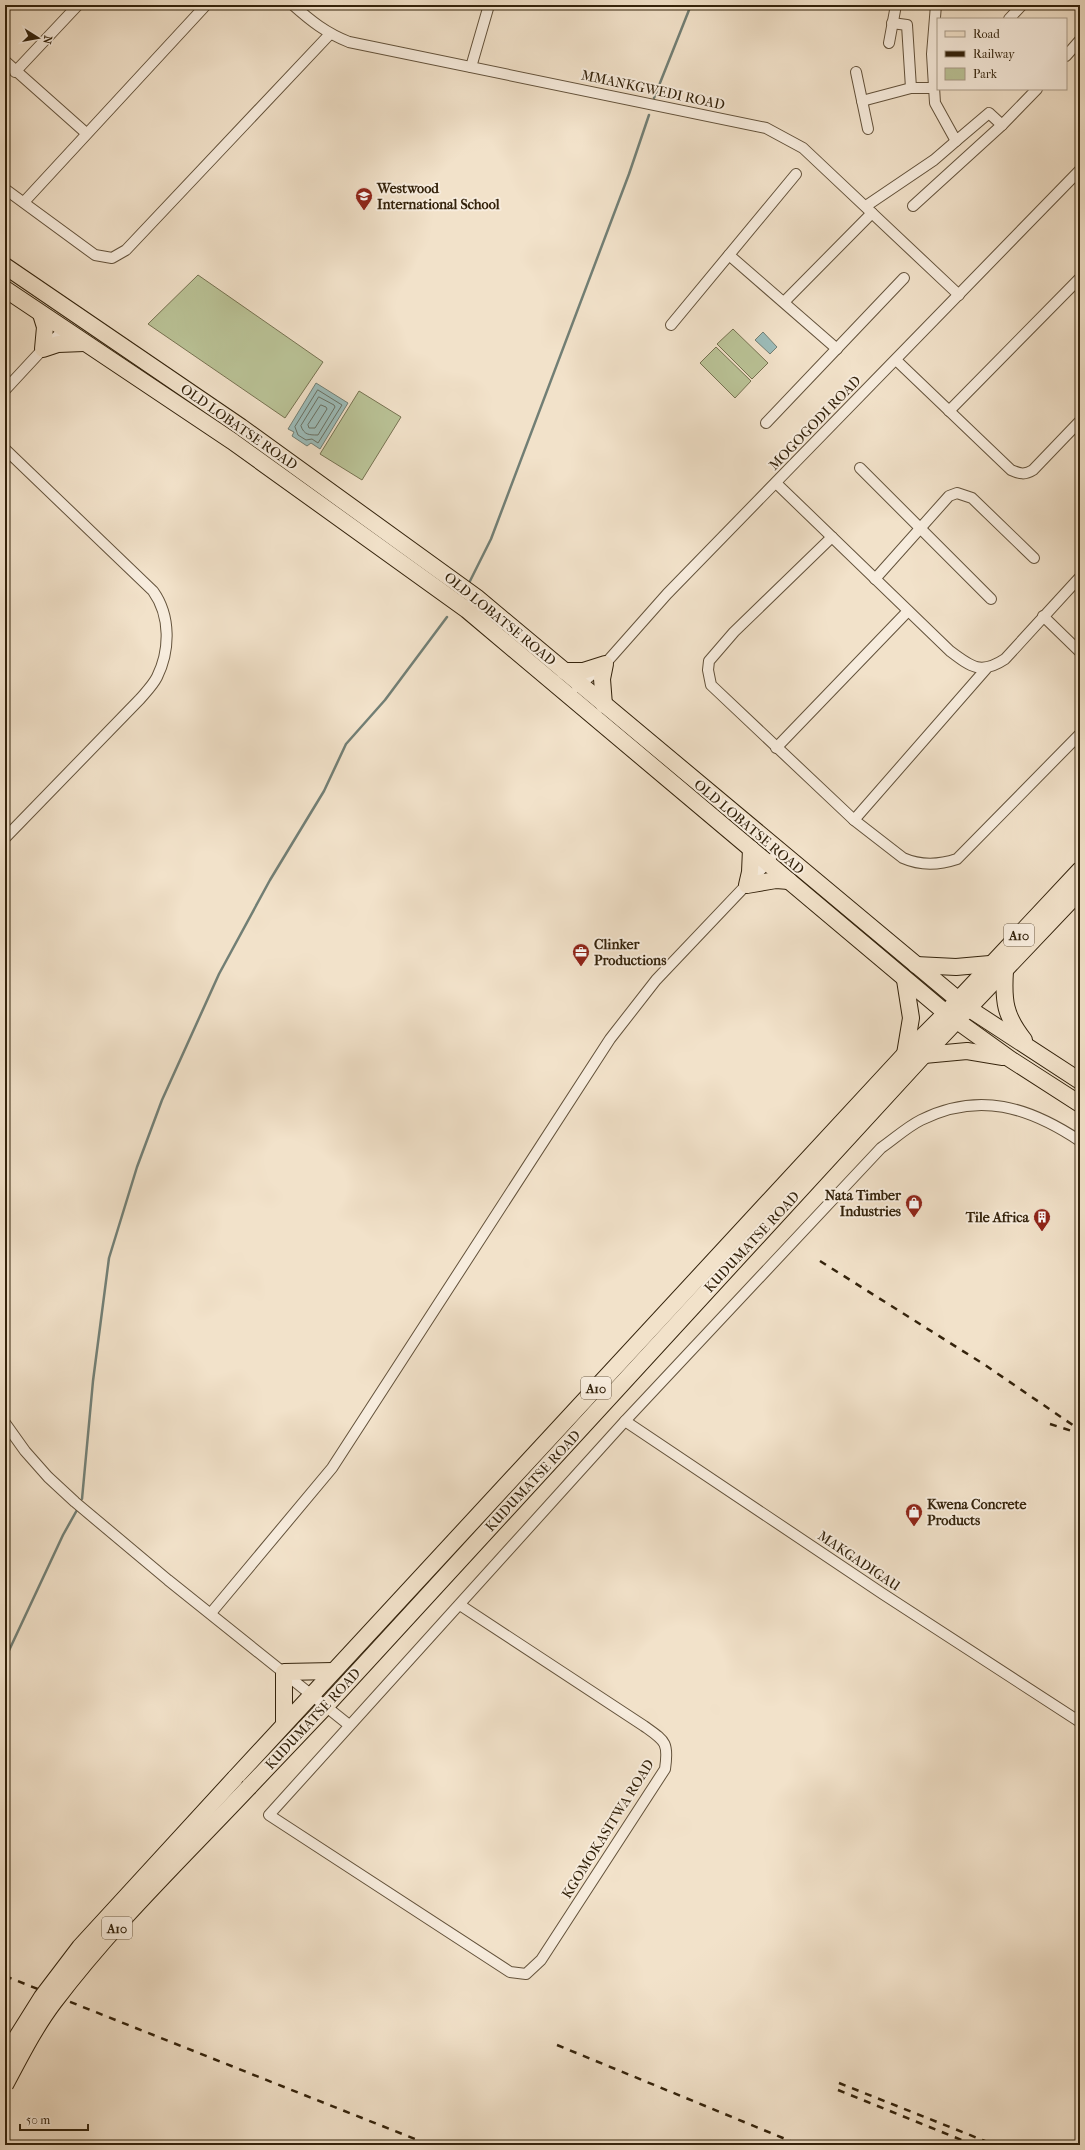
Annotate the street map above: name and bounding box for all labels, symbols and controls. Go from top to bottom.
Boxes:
north arrow [18,18,58,58]
legend [937,18,1067,90]
text: Road [973,27,1000,41]
text: N [40,34,55,46]
text: Railway [973,47,1015,61]
street label: MMANKGWEDI ROAD [580,66,727,114]
text: Park [973,67,998,81]
place label: Westwood International School [376,180,500,213]
school or university icon: Westwood International School [354,186,374,211]
street label: MOGOGODI ROAD [766,372,865,474]
street label: OLD LOBATSE ROAD [177,380,301,474]
street label: OLD LOBATSE ROAD [441,569,560,669]
street label: OLD LOBATSE ROAD [690,776,808,878]
road number: A10 [1004,924,1034,946]
place label: Clinker Productions [594,936,667,969]
office icon: Clinker Productions [571,942,591,967]
place label: Nata Timber Industries [825,1187,902,1220]
street label: KUDUMATSE ROAD [701,1188,804,1296]
shop icon: Nata Timber Industries [904,1193,924,1218]
building icon: Tile Africa [1032,1207,1052,1232]
place label: Tile Africa [965,1209,1030,1226]
road number: A10 [581,1377,611,1399]
street label: KUDUMATSE ROAD [482,1427,585,1535]
place label: Kwena Concrete Products [927,1496,1026,1529]
shop icon: Kwena Concrete Products [904,1502,924,1527]
street label: MAKGADIGAU [815,1527,904,1595]
street label: KUDUMATSE ROAD [262,1665,365,1773]
street label: KGOMOKASITWA ROAD [558,1756,658,1902]
road number: A10 [102,1917,132,1939]
scale bar [20,2106,88,2132]
text: 50 m [26,2113,50,2127]

